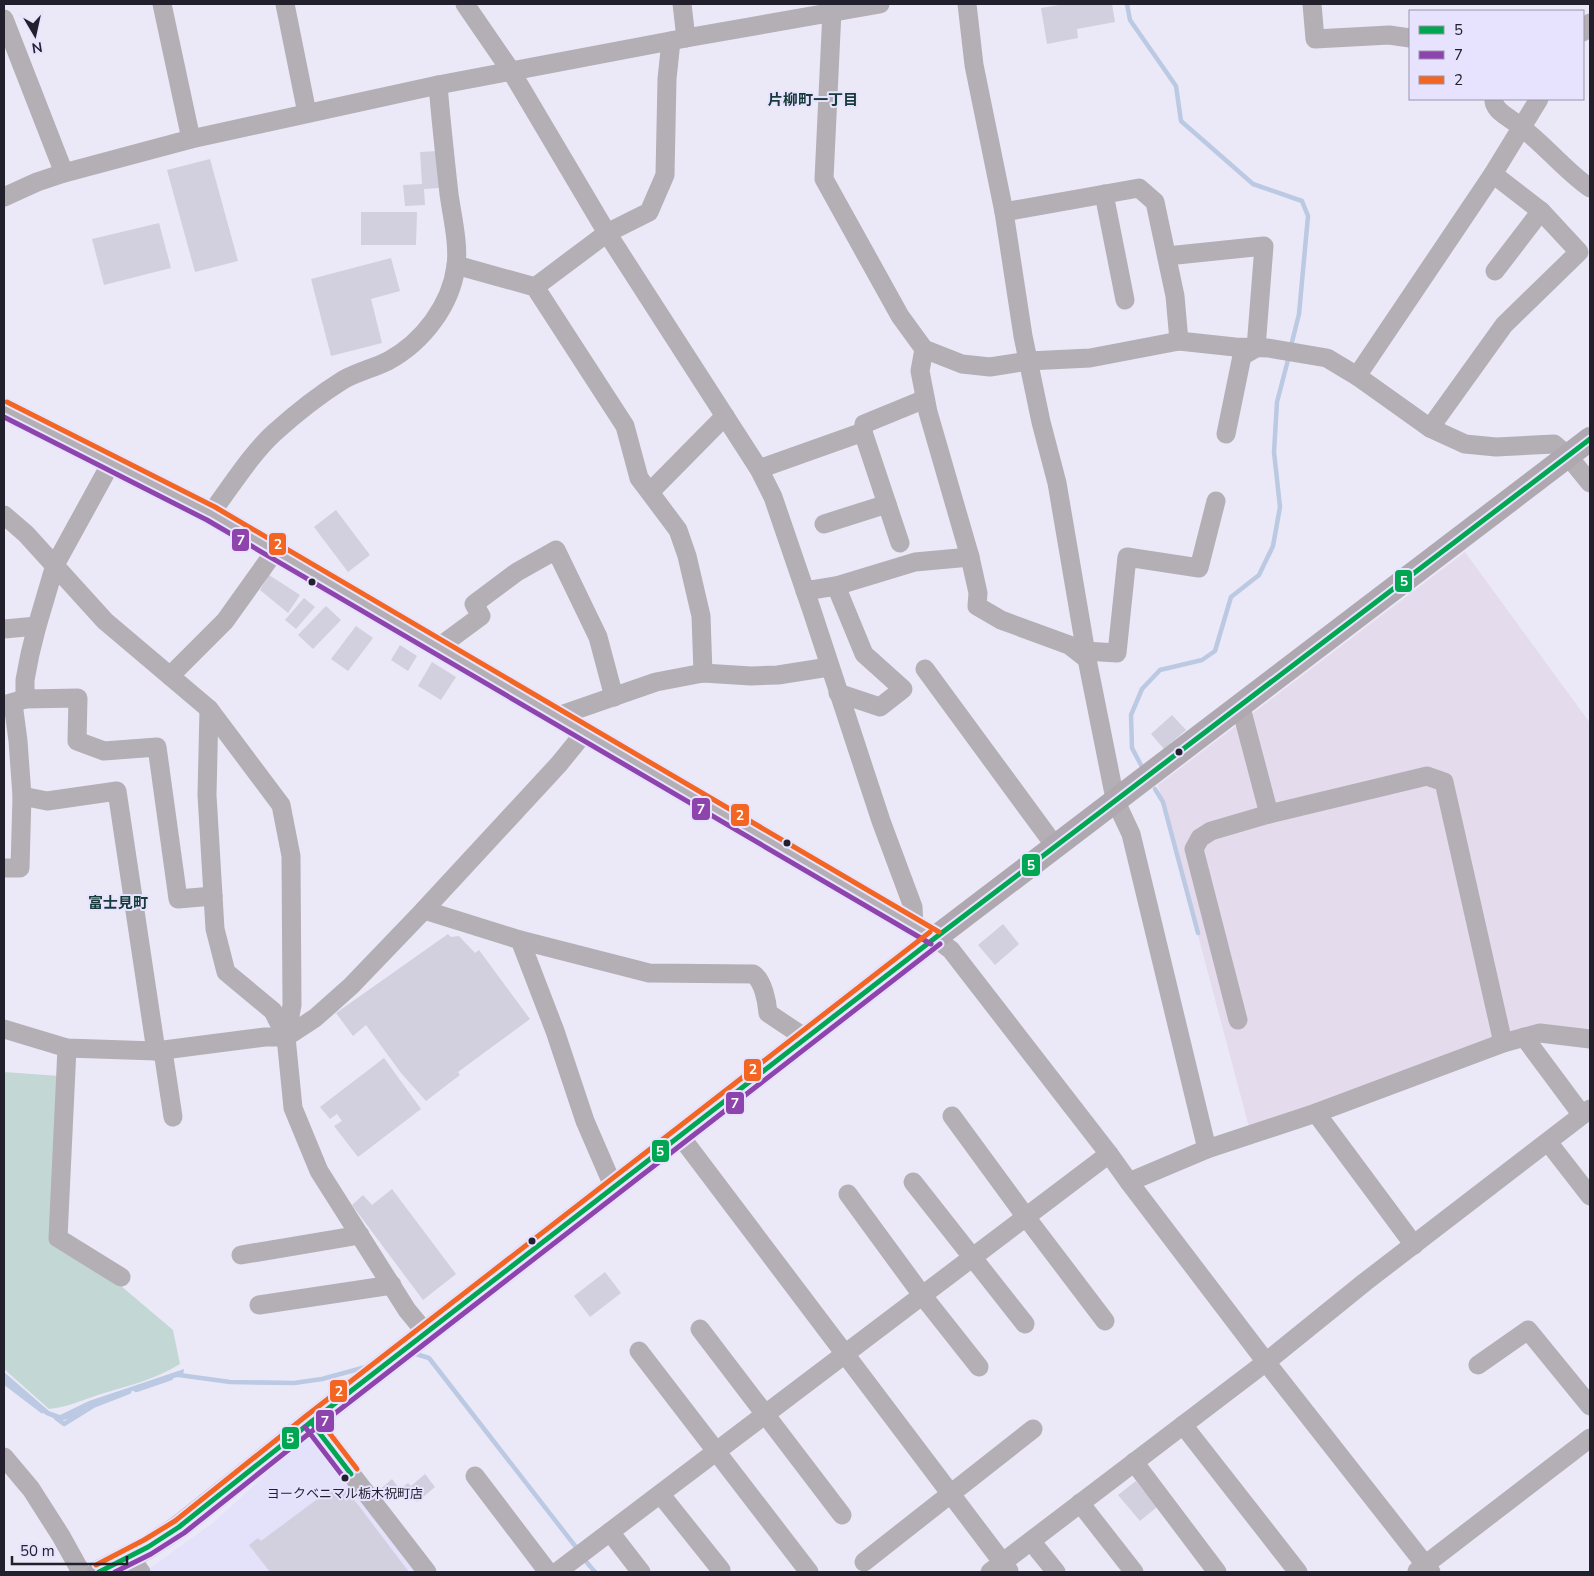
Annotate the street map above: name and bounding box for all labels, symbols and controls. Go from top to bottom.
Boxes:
north arrow [10,10,60,60]
legend [1409,10,1584,100]
text: 5 [1454,20,1463,40]
text: N [30,37,44,58]
text: 7 [1454,45,1463,65]
text: 2 [1454,70,1463,90]
district label: 片柳町一丁目 [768,90,858,110]
line badge: 7 [231,528,250,552]
text: 7 [237,531,245,550]
line badge: 2 [268,532,287,556]
text: 2 [274,535,282,554]
line badge: 5 [1394,569,1413,593]
text: 5 [1400,572,1408,591]
unlabelled marker [307,577,317,587]
unlabelled marker [1174,747,1184,757]
line badge: 7 [691,797,711,821]
text: 7 [697,800,705,819]
line badge: 2 [730,803,750,827]
text: 2 [736,806,744,825]
unlabelled marker [782,838,792,848]
line badge: 5 [1021,853,1041,877]
text: 5 [1027,856,1035,875]
district label: 富士見町 [88,893,148,913]
line badge: 2 [743,1058,762,1082]
text: 2 [749,1060,757,1079]
line badge: 7 [725,1091,745,1115]
text: 7 [731,1094,739,1113]
line badge: 5 [651,1139,670,1163]
text: 5 [656,1142,664,1161]
unlabelled marker [527,1236,537,1246]
line badge: 2 [329,1379,348,1403]
text: 2 [335,1382,343,1401]
line badge: 7 [315,1409,335,1433]
text: 7 [321,1412,329,1431]
line badge: 5 [281,1426,300,1450]
text: 5 [286,1429,294,1448]
marker: ヨークベニマル栃木祝町店 [340,1473,350,1483]
place label: ヨークベニマル栃木祝町店 [267,1485,423,1503]
scale bar [12,1534,128,1566]
text: 50 m [20,1541,55,1561]

